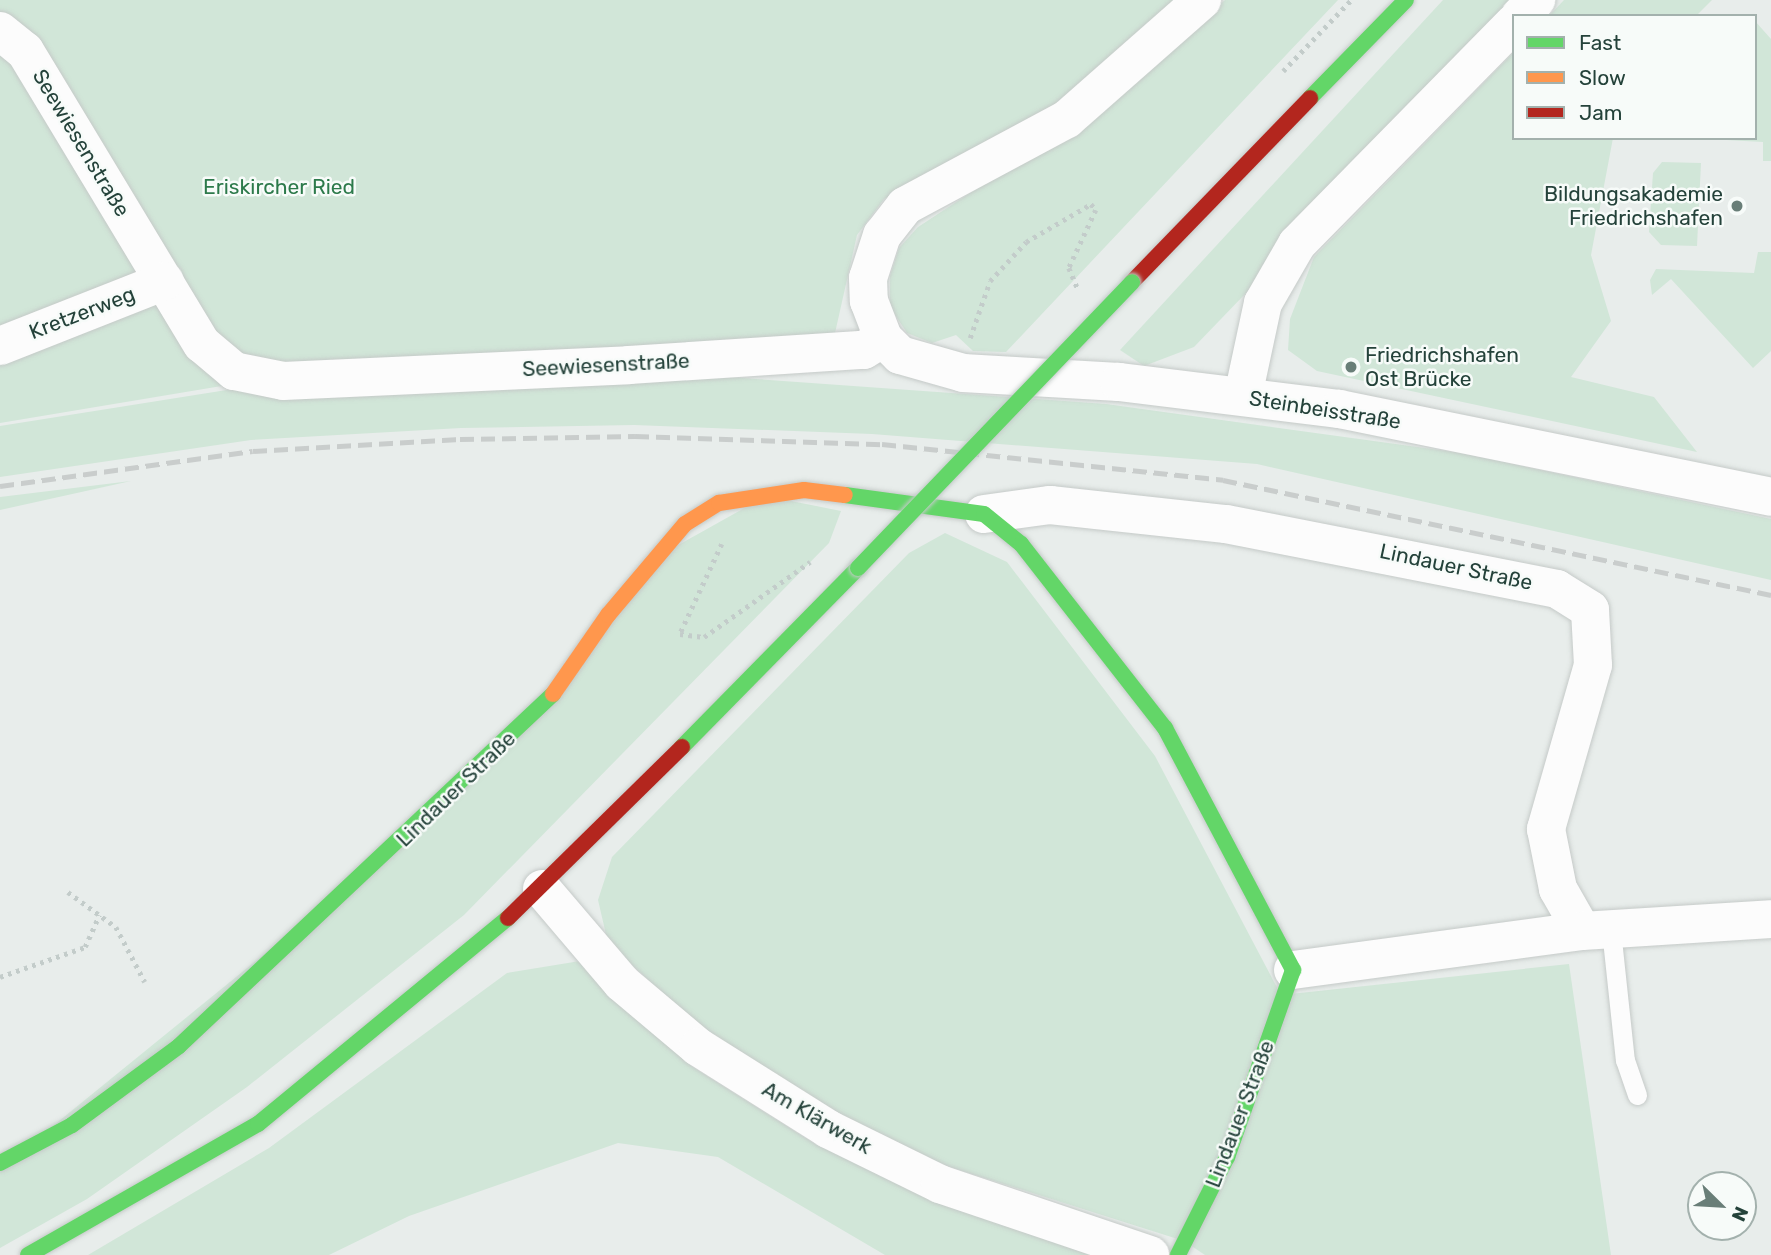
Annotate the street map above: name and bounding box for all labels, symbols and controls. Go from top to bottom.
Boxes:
legend [1512,14,1757,140]
text: Fast [1579,30,1621,55]
street label: Seewiesenstraße [27,65,135,221]
text: Slow [1579,65,1626,90]
text: Jam [1579,100,1623,125]
park label: Eriskircher Ried [203,174,355,200]
place label: Bildungsakademie Friedrichshafen [1544,181,1723,231]
marker: Bildungsakademie Friedrichshafen [1729,198,1745,214]
street label: Kretzerweg [25,281,139,345]
place label: Friedrichshafen Ost Brücke [1365,342,1519,392]
street label: Seewiesenstraße [522,348,690,382]
marker: Friedrichshafen Ost Brücke [1343,359,1359,375]
street label: Steinbeisstraße [1247,386,1403,434]
street label: Lindauer Straße [1377,538,1535,596]
street label: Lindauer Straße [391,726,521,852]
street label: Lindauer Straße [1200,1037,1280,1191]
street label: Am Klärwerk [758,1077,876,1159]
north arrow [1687,1171,1757,1241]
text: N [1727,1203,1753,1225]

